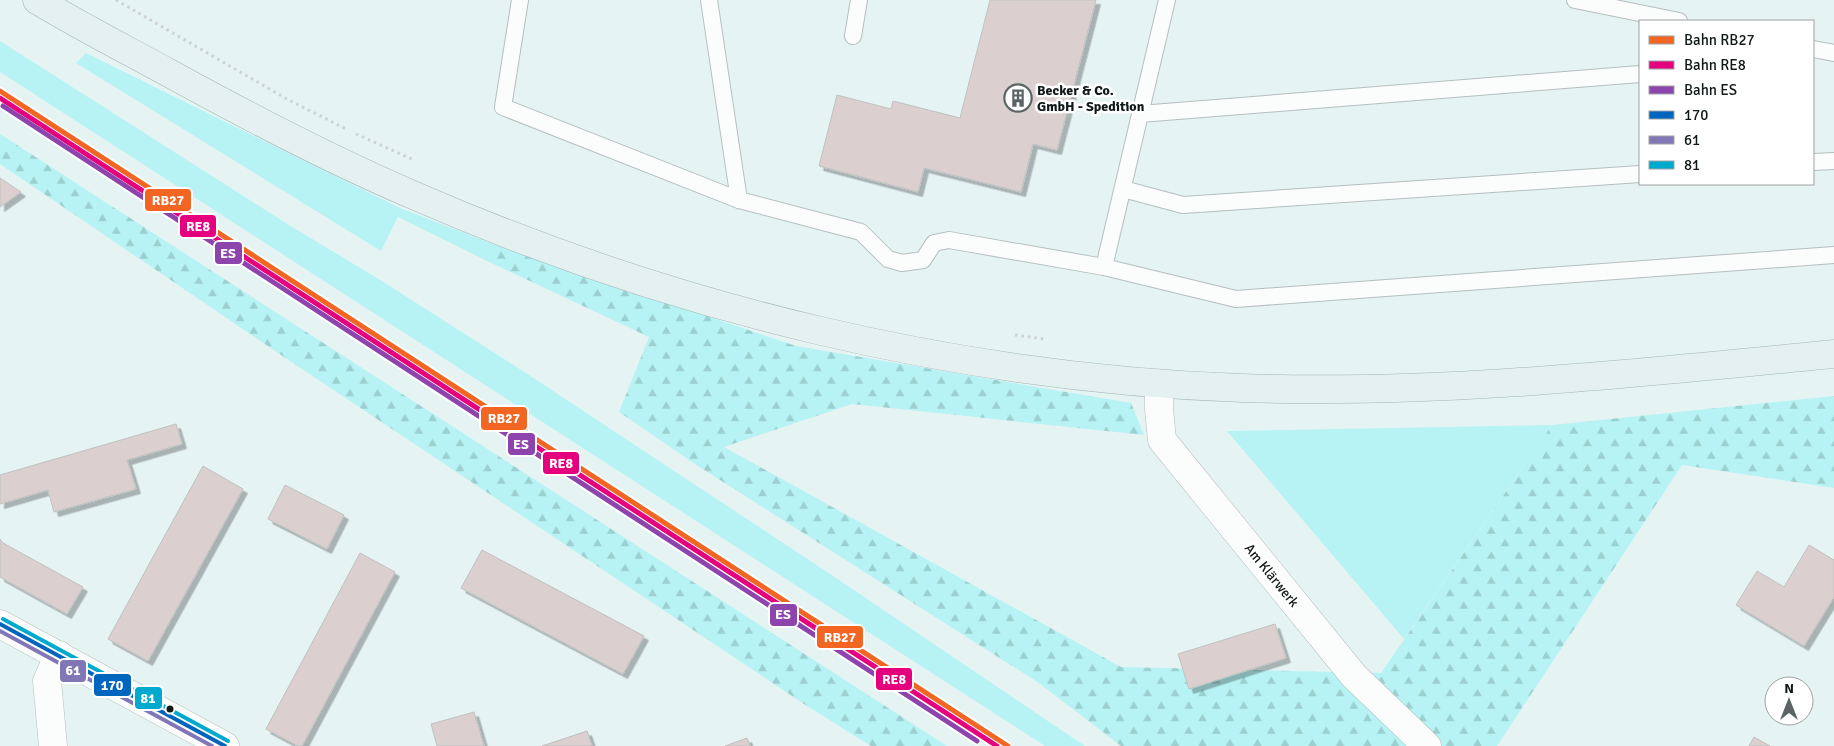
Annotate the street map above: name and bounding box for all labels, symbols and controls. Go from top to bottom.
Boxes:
legend [1639,20,1814,185]
text: Bahn RB27 [1684,31,1755,49]
text: Bahn RE8 [1684,56,1746,74]
text: Bahn ES [1684,81,1737,99]
place label: Becker & Co. GmbH - Spedition [1037,82,1145,115]
building icon: Becker & Co. GmbH - Spedition [1003,83,1033,113]
text: 170 [1684,106,1708,124]
text: 61 [1684,131,1700,149]
text: 81 [1684,156,1700,174]
line badge: RB27 [144,188,192,212]
text: RB27 [152,192,185,209]
line badge: RE8 [179,214,217,238]
text: RE8 [186,218,211,235]
line badge: ES [214,241,243,265]
text: ES [220,245,236,262]
line badge: RB27 [480,406,528,431]
text: RB27 [488,410,521,427]
line badge: ES [507,432,536,456]
text: ES [513,436,529,453]
line badge: RE8 [542,451,580,475]
text: RE8 [549,455,574,472]
street label: Am Klärwerk [1241,540,1302,611]
line badge: ES [769,603,798,627]
text: ES [775,606,791,623]
line badge: RB27 [816,625,864,649]
text: RB27 [824,629,857,646]
line badge: 61 [59,659,87,683]
text: 61 [65,662,81,679]
line badge: RE8 [875,667,913,691]
text: RE8 [882,671,907,688]
line badge: 170 [93,673,132,697]
north arrow [1764,676,1814,726]
text: 170 [101,677,124,694]
text: N [1784,680,1794,697]
line badge: 81 [134,686,163,710]
text: 81 [140,690,156,707]
unlabelled marker [165,704,175,714]

